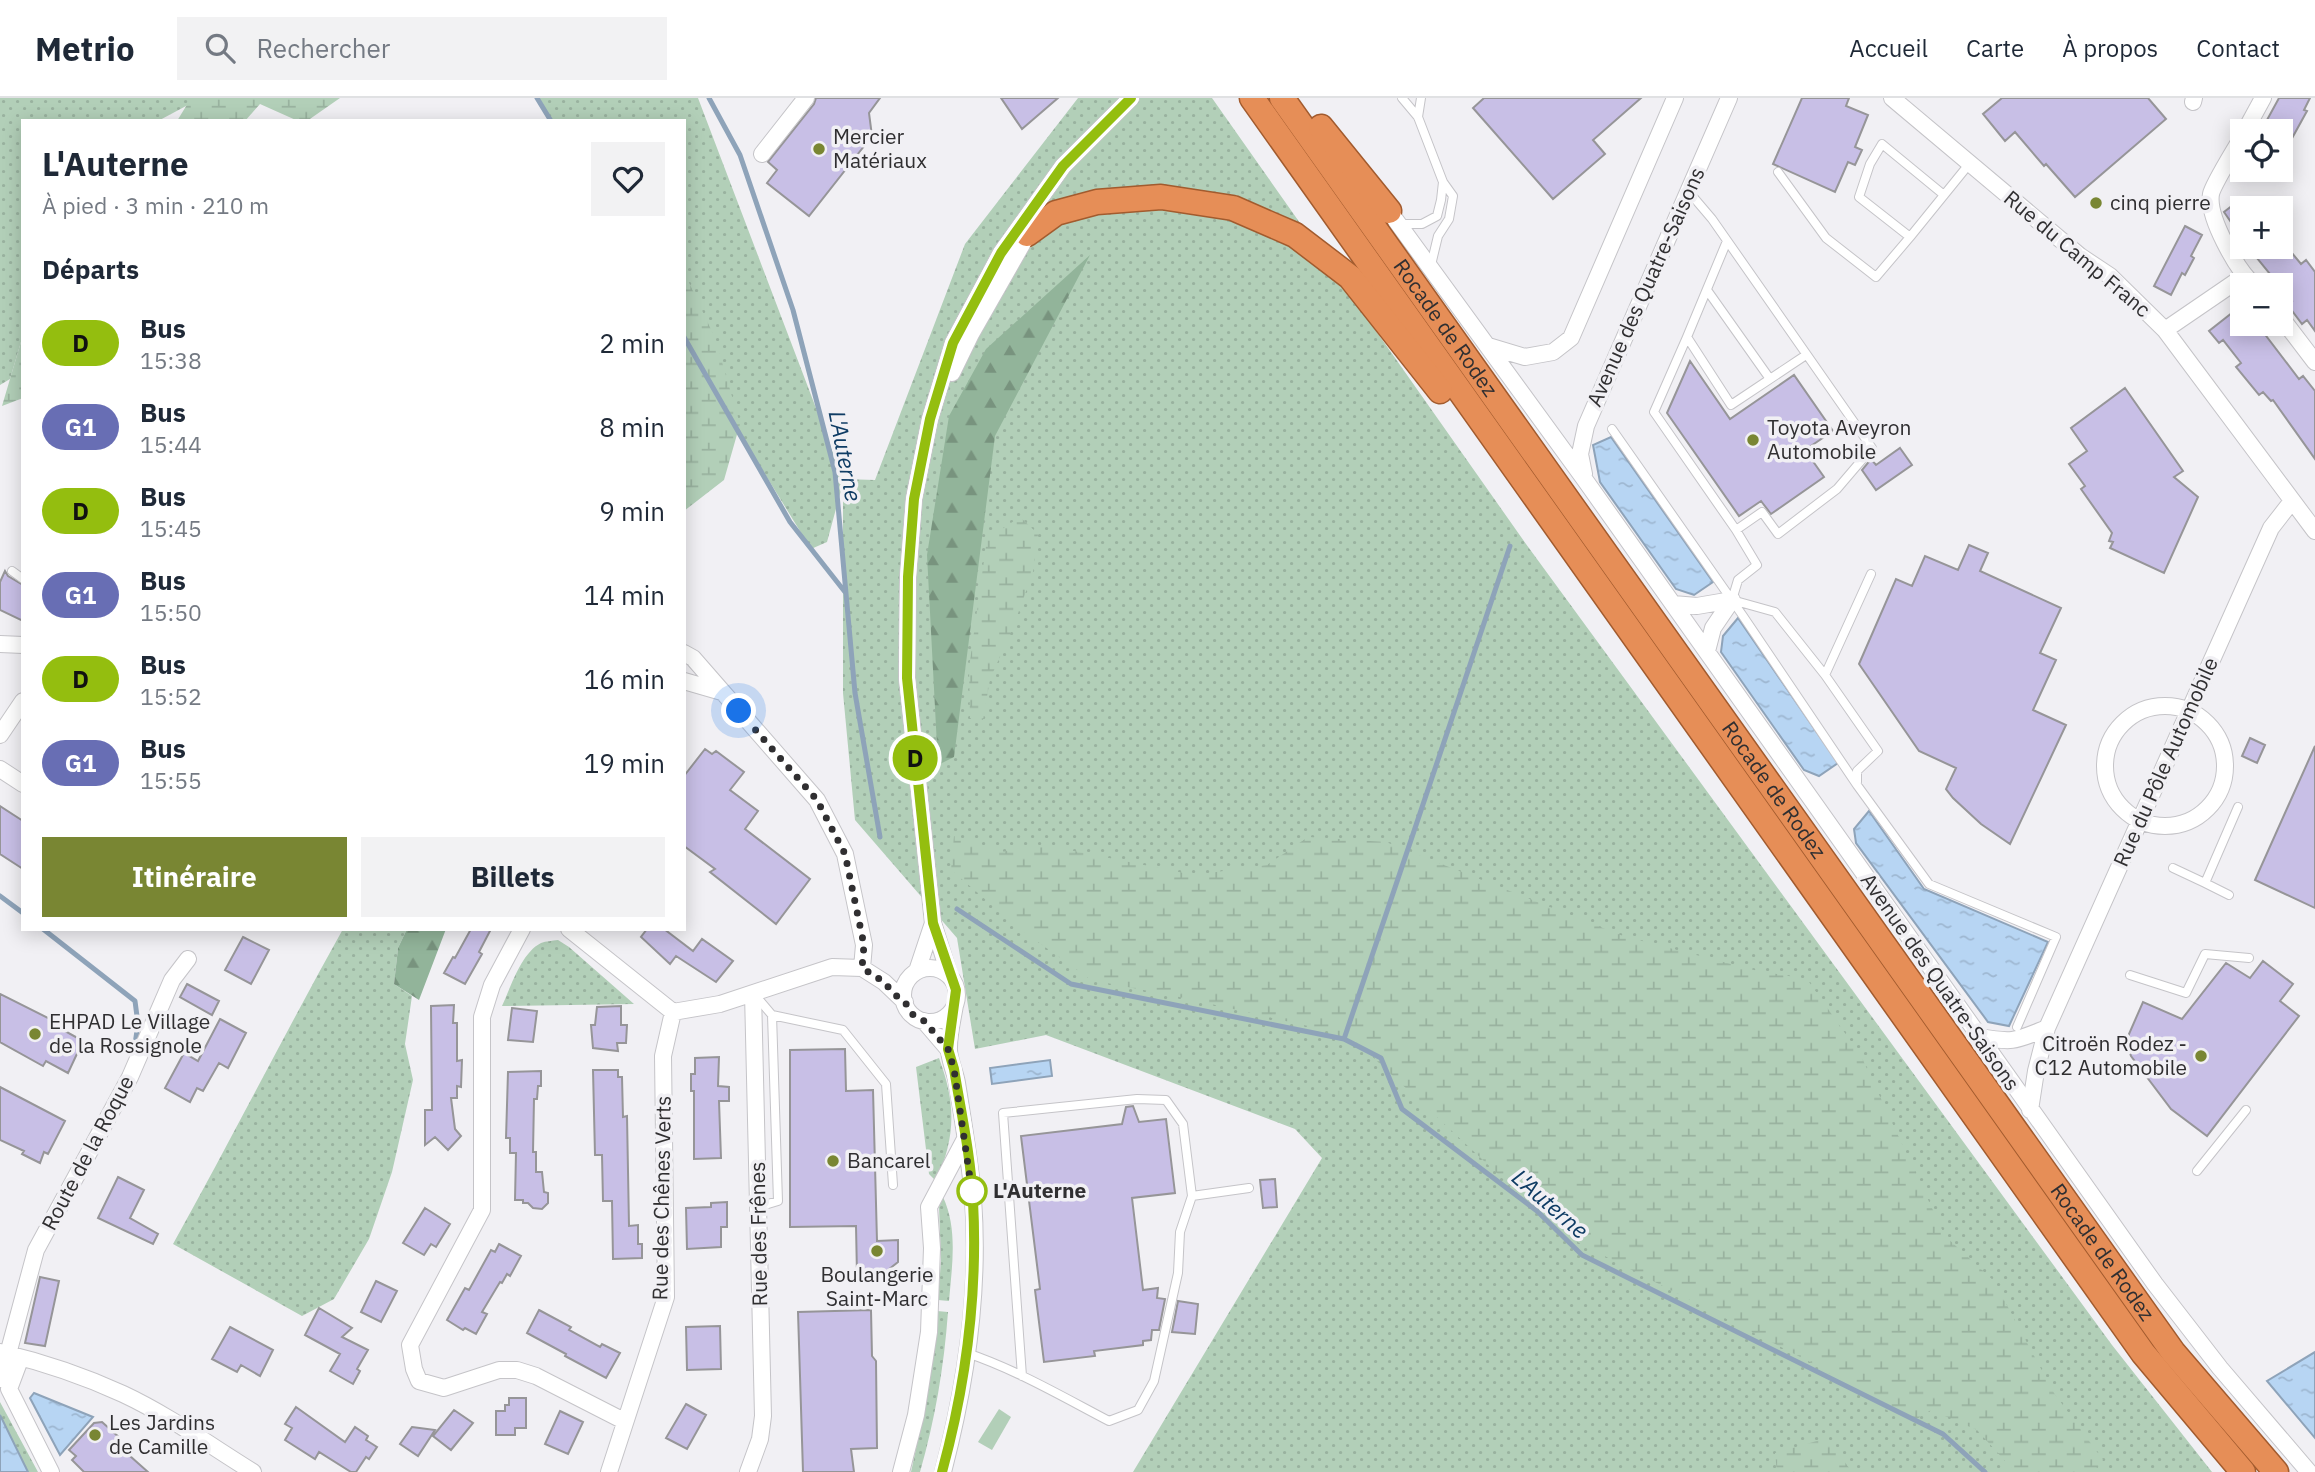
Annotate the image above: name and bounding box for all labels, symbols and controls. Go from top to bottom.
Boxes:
search box [177,17,667,80]
text: Metrio [35,27,135,70]
icon: search [201,29,239,67]
text: Rechercher [257,31,390,65]
text: Accueil [1849,32,1928,64]
text: Carte [1966,32,2024,64]
text: À propos [2062,32,2158,64]
text: Contact [2196,32,2280,64]
map controls [2230,119,2293,336]
button: locate [2230,119,2293,182]
place label: Mercier Matériaux [833,122,927,174]
marker: Mercier Matériaux [811,141,827,157]
text: L'Auterne [42,142,189,185]
button: heart [591,142,665,216]
street label: Avenue des Quatre-Saisons [1580,162,1711,411]
street label: Rue du Camp Franc [1998,184,2157,323]
place label: cinq pierre [2110,188,2211,216]
text: À pied · 3 min · 210 m [42,190,269,220]
marker: cinq pierre [2088,195,2104,211]
button: + [2230,196,2293,259]
text: Départs [42,252,139,286]
street label: Rocade de Rodez [1388,253,1505,402]
button: − [2230,273,2293,336]
text: Bus [140,311,186,345]
text: 2 min [599,326,665,360]
text: D [72,327,89,359]
text: 15:38 [140,345,202,375]
text: Bus [140,395,186,429]
water label: L'Auterne [823,408,869,504]
text: 8 min [599,410,665,444]
text: G1 [65,411,96,443]
place label: Toyota Aveyron Automobile [1767,413,1911,465]
text: 15:44 [140,429,202,459]
marker: Toyota Aveyron Automobile [1745,432,1761,448]
text: Bus [140,479,186,513]
text: 9 min [599,494,665,528]
text: D [72,495,89,527]
text: 15:45 [140,513,202,543]
text: Bus [140,563,186,597]
text: 14 min [584,578,665,612]
text: G1 [65,579,96,611]
text: 15:50 [140,597,202,627]
text: Bus [140,647,186,681]
street label: Rue du Pôle Automobile [2106,652,2224,871]
text: 16 min [584,662,665,696]
text: D [72,663,89,695]
text: 15:52 [140,681,202,711]
your location [721,693,756,728]
street label: Rocade de Rodez [1716,715,1833,864]
text: Bus [140,731,186,765]
line badge: D [892,735,938,781]
text: D [907,742,923,774]
text: 19 min [584,746,665,780]
text: G1 [65,747,96,779]
text: 15:55 [140,765,202,795]
button: Itinéraire [42,837,347,917]
button: Billets [361,837,665,917]
street label: Avenue des Quatre-Saisons [1855,867,2027,1096]
place label: EHPAD Le Village de la Rossignole [49,1007,210,1059]
marker: EHPAD Le Village de la Rossignole [27,1026,43,1042]
place label: Citroën Rodez - C12 Automobile [2035,1029,2187,1081]
marker: Citroën Rodez - C12 Automobile [2193,1048,2209,1064]
street label: Route de la Roque [34,1070,140,1235]
street label: Rue des Chênes Verts [645,1095,677,1301]
place label: Bancarel [847,1146,931,1174]
marker: Bancarel [825,1153,841,1169]
street label: Rue des Frênes [743,1161,773,1307]
water label: L'Auterne [1506,1162,1595,1245]
marker: L'Auterne [957,1176,987,1206]
place label: L'Auterne [993,1176,1086,1204]
street label: Rocade de Rodez [2045,1177,2162,1326]
marker: Boulangerie Saint-Marc [869,1243,885,1259]
place label: Boulangerie Saint-Marc [820,1260,934,1312]
place label: Les Jardins de Camille [109,1408,215,1460]
marker: Les Jardins de Camille [87,1427,103,1443]

